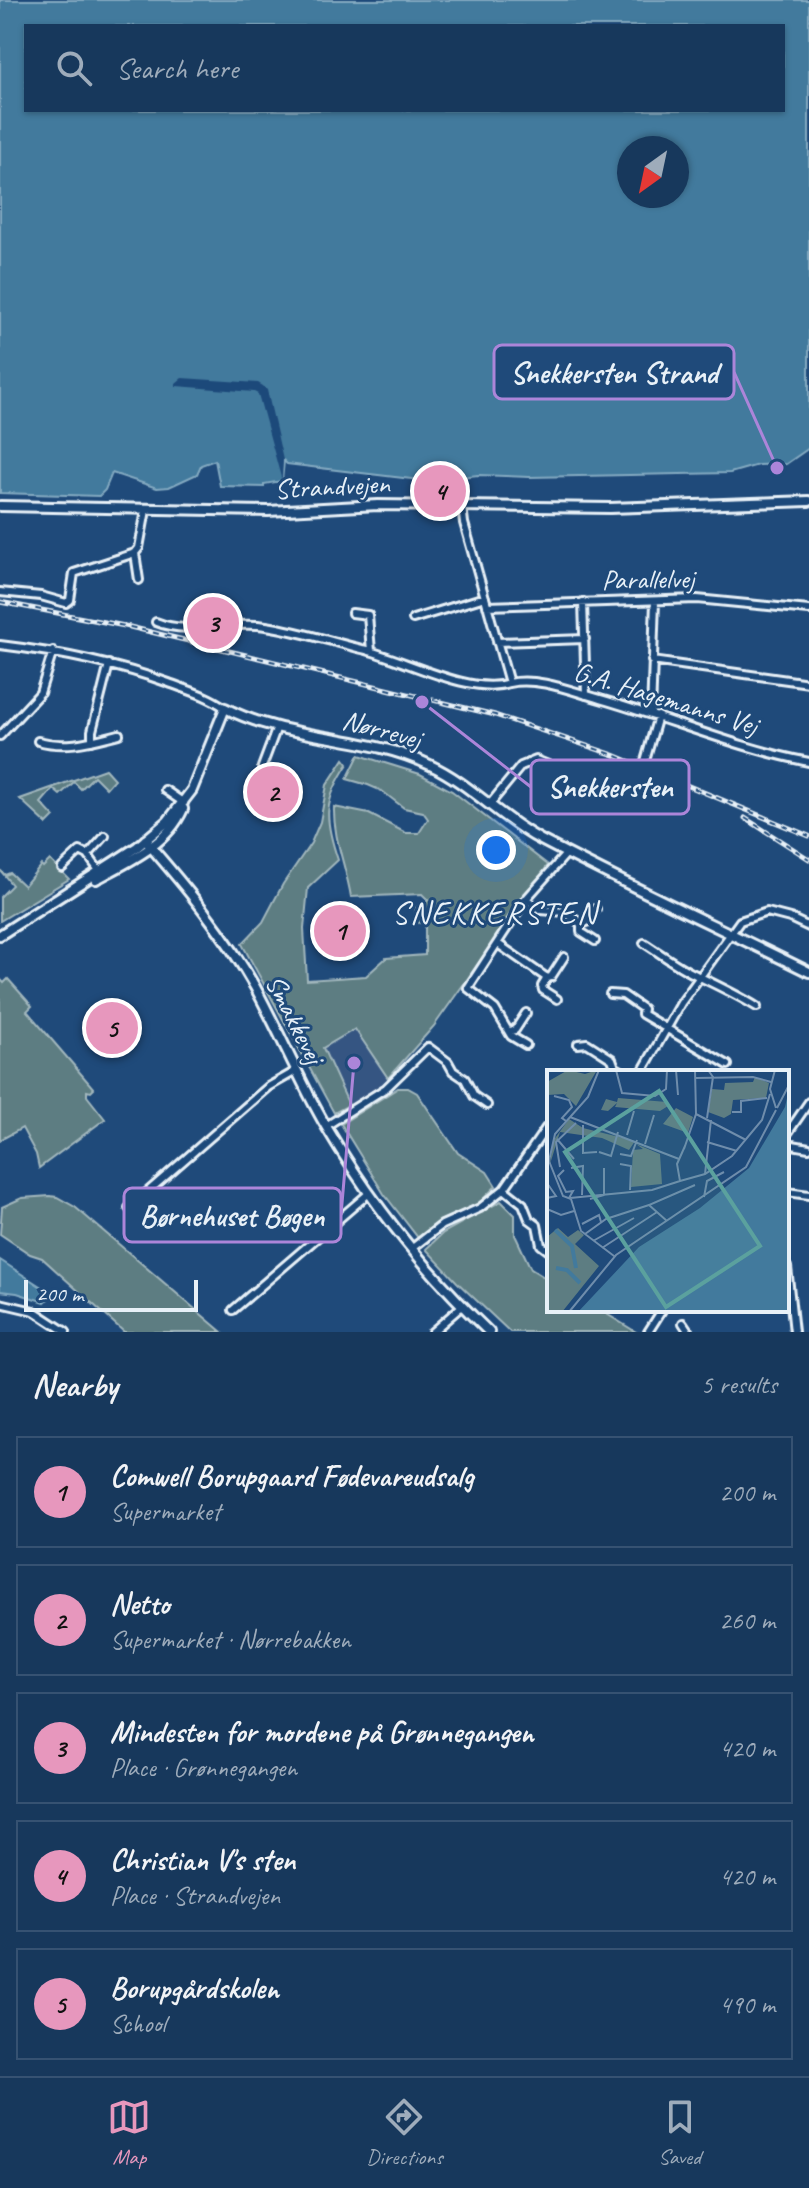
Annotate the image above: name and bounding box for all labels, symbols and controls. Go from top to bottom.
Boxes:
search box [24,24,785,112]
icon: search [52,46,96,90]
text: Search here [116,49,238,87]
north arrow [617,136,689,208]
callout: Snekkersten Strand [494,345,734,399]
text: Snekkersten Strand [510,354,723,392]
pin: 4 [414,461,466,521]
street label: Strandvejen [274,465,392,506]
street label: Parallelvej [601,561,698,597]
pin: 3 [187,593,239,653]
street label: G.A. Hagemanns Vej [570,653,765,744]
street label: Nørrevej [339,702,428,757]
callout: Snekkersten [531,760,689,814]
pin: 2 [247,762,299,822]
text: Snekkersten [547,768,674,806]
your location [476,830,516,870]
district label: SNEKKERSTEN [392,892,601,933]
pin: 1 [314,901,366,961]
street label: Smakkevej [258,969,334,1073]
pin: 5 [86,998,138,1058]
inset map [547,1070,789,1312]
callout: Børnehuset Bøgen [124,1188,341,1242]
text: Børnehuset Bøgen [140,1197,326,1235]
scale bar [24,1276,198,1312]
text: 200 m [36,1280,83,1308]
text: Nearby [32,1363,118,1406]
text: 5 results [701,1368,777,1401]
text: Comwell Borupgaard Fødevareudsalg [110,1457,473,1495]
text: 1 [54,1476,66,1509]
text: 200 m [719,1476,775,1509]
text: Supermarket [110,1495,221,1528]
text: Netto [110,1585,170,1623]
text: 2 [54,1604,66,1637]
text: 260 m [719,1604,775,1637]
text: Supermarket · Nørrebakken [110,1623,351,1656]
text: Mindesten for mordene på Grønnegangen [110,1713,534,1751]
text: 3 [54,1732,66,1765]
text: 420 m [719,1732,775,1765]
text: Place · Grønnegangen [110,1751,297,1784]
text: Christian V's sten [110,1841,295,1879]
text: 4 [54,1860,66,1893]
text: 420 m [719,1860,775,1893]
text: Place · Strandvejen [110,1879,280,1912]
text: Borupgårdskolen [110,1969,279,2007]
text: 5 [54,1988,66,2021]
text: 490 m [719,1988,775,2021]
text: School [110,2007,166,2040]
tab: Map [107,2095,151,2171]
tab: Directions [366,2095,443,2171]
tab: Saved [658,2095,702,2171]

